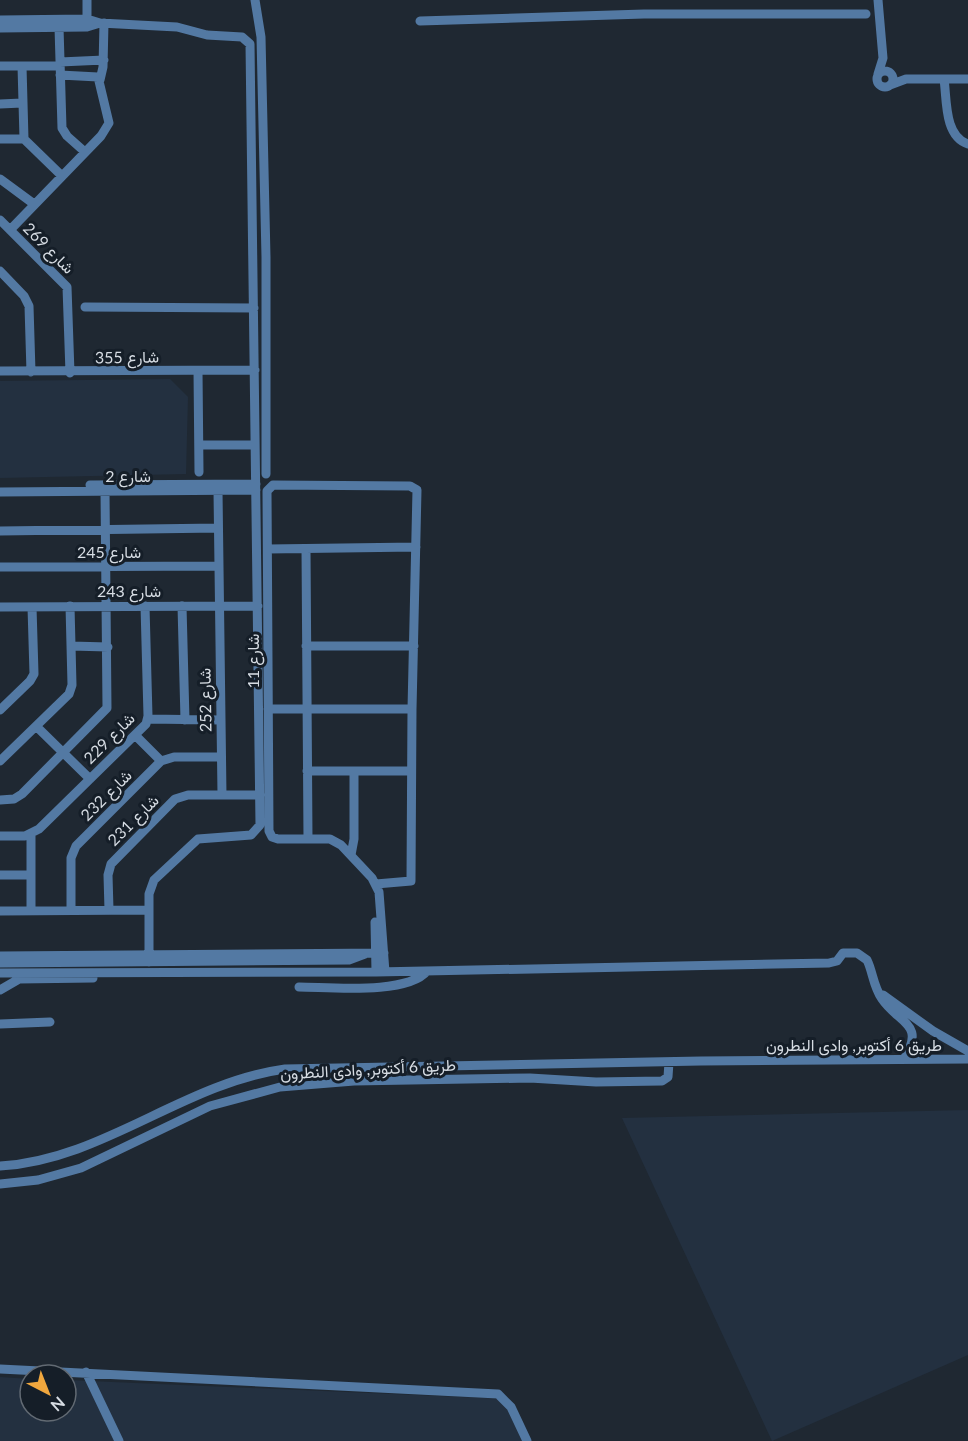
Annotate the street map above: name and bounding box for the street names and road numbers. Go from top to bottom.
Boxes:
street label: شارع 269 [18,218,79,279]
street label: شارع 355 [95,346,159,370]
street label: شارع 2 [105,466,151,488]
street label: شارع 245 [77,542,141,564]
street label: شارع 243 [97,581,161,603]
street label: شارع 11 [243,634,265,688]
street label: شارع 252 [194,668,218,732]
street label: شارع 229 [79,708,140,769]
street label: شارع 232 [76,765,137,826]
street label: شارع 231 [103,790,164,851]
street label: طريق 6 أكتوبر, وادى النطرون [766,1035,942,1056]
street label: طريق 6 أكتوبر, وادى النطرون [280,1054,456,1085]

